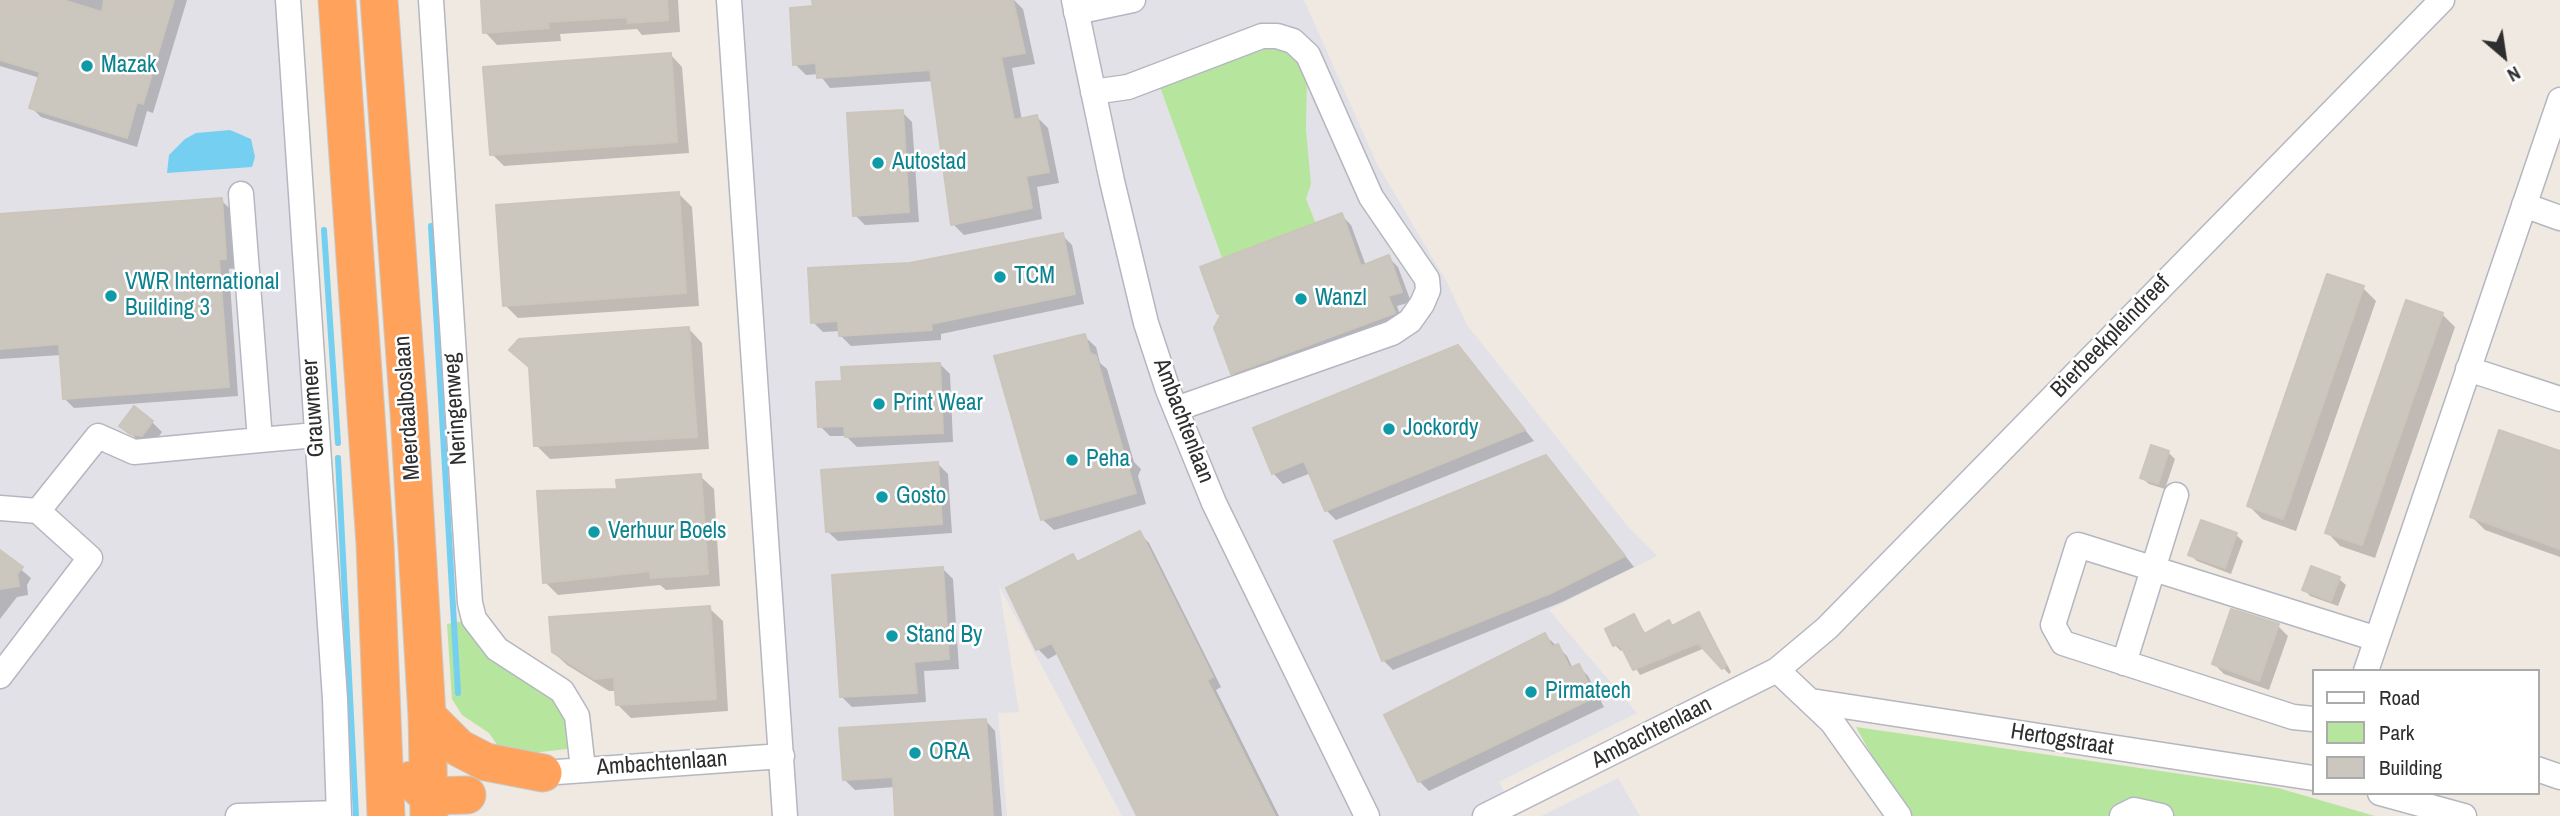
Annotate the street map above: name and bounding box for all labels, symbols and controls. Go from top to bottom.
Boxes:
north arrow [2469,21,2539,91]
place label: Mazak [101,52,157,80]
marker: Mazak [79,58,95,74]
text: N [2503,60,2525,88]
place label: Autostad [892,149,966,177]
marker: Autostad [870,155,886,171]
place label: TCM [1014,263,1055,291]
place label: VWR International Building 3 [125,269,279,323]
marker: TCM [992,269,1008,285]
street label: Bierbeekpleindreef [2046,270,2176,404]
place label: Wanzl [1315,285,1367,313]
marker: VWR International Building 3 [103,288,119,304]
marker: Wanzl [1293,291,1309,307]
street label: Meerdaalboslaan [389,335,427,481]
street label: Neringenweg [438,352,474,466]
street label: Ambachtenlaan [1147,355,1219,487]
street label: Grauwmeer [297,358,331,458]
place label: Print Wear [893,390,983,418]
marker: Print Wear [871,396,887,412]
place label: Jockordy [1403,415,1478,443]
marker: Jockordy [1381,421,1397,437]
place label: Peha [1086,446,1130,474]
marker: Peha [1064,452,1080,468]
place label: Gosto [896,483,946,511]
marker: Gosto [874,489,890,505]
place label: Verhuur Boels [608,518,726,546]
marker: Verhuur Boels [586,524,602,540]
place label: Stand By [906,622,983,650]
marker: Stand By [884,628,900,644]
legend [2312,669,2539,795]
place label: Pirmatech [1545,678,1631,706]
text: Road [2379,683,2420,712]
marker: Pirmatech [1523,684,1539,700]
street label: Ambachtenlaan [1587,691,1717,775]
street label: Hertogstraat [2009,718,2115,762]
text: Park [2379,718,2414,747]
place label: ORA [929,739,970,767]
marker: ORA [907,745,923,761]
street label: Ambachtenlaan [596,746,728,782]
text: Building [2379,753,2442,782]

